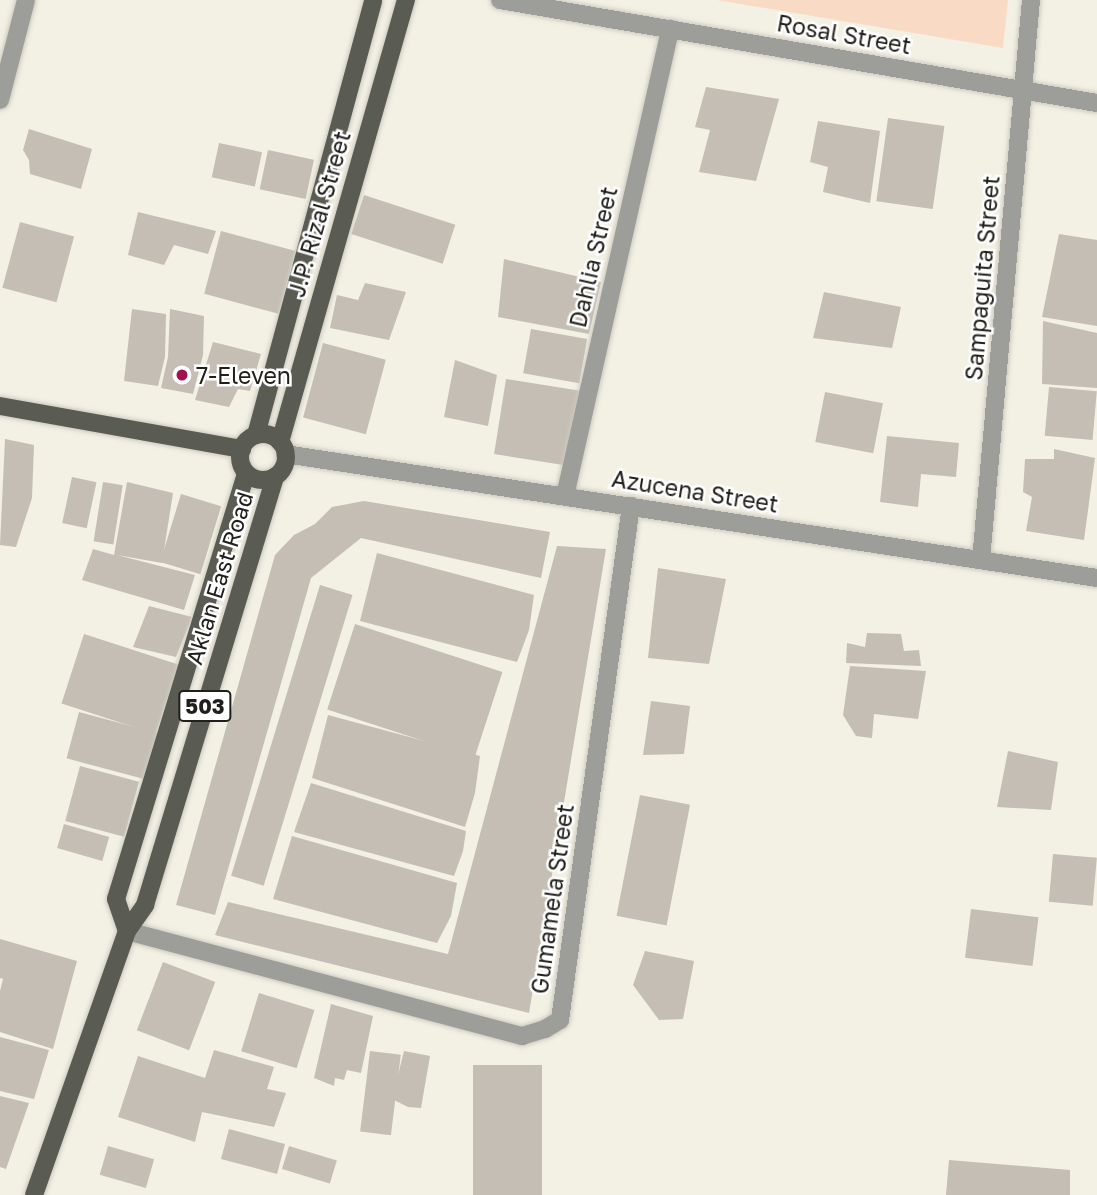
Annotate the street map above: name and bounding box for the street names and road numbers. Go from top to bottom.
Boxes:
street label: Rosal Street [775,9,913,59]
street label: J.P. Rizal Street [282,128,356,300]
street label: Sampaguita Street [959,174,1005,382]
street label: Dahlia Street [563,184,623,330]
street label: Azucena Street [610,464,780,518]
street label: Aklan East Road [180,488,258,668]
road number: 503 [177,688,233,724]
street label: Gumamela Street [525,802,579,996]

